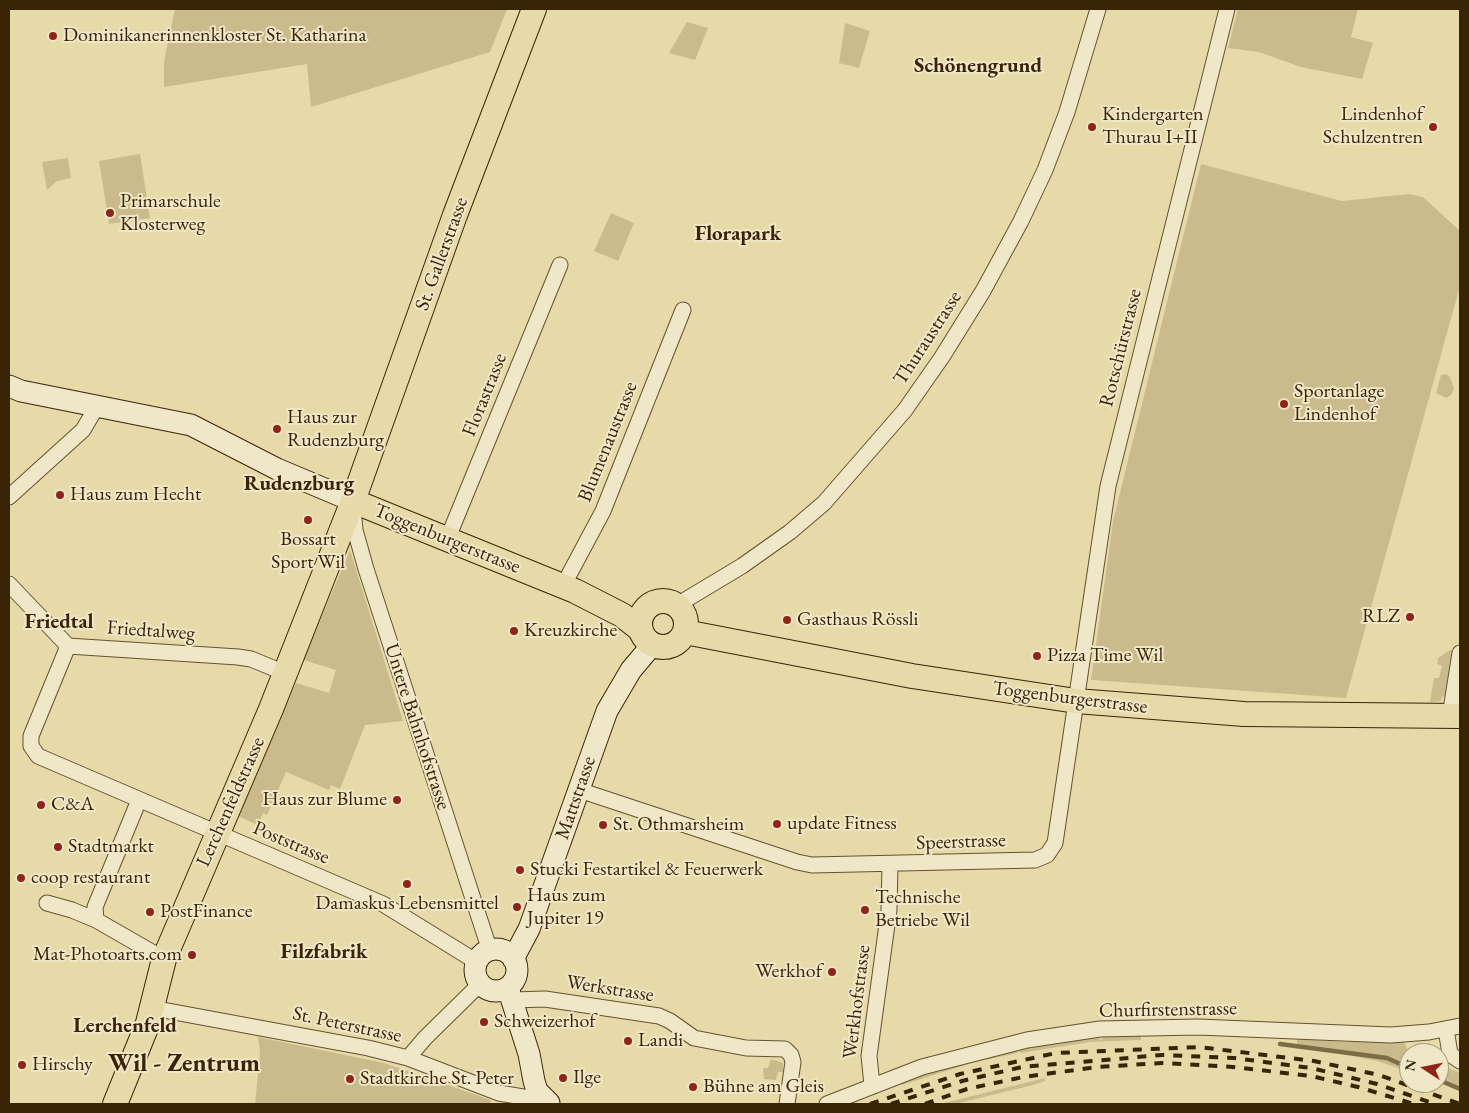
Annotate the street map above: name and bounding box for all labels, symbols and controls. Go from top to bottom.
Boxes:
place label: Dominikanerinnenkloster St. Katharina [63,24,366,48]
marker: Dominikanerinnenkloster St. Katharina [47,30,59,42]
district label: Schönengrund [914,53,1042,79]
place label: Kindergarten Thurau I+II [1102,103,1204,150]
place label: Lindenhof Schulzentren [1323,103,1423,150]
marker: Kindergarten Thurau I+II [1086,121,1098,133]
marker: Lindenhof Schulzentren [1427,121,1439,133]
place label: Primarschule Klosterweg [120,190,221,237]
street label: St. Gallerstrasse [410,194,474,314]
marker: Primarschule Klosterweg [104,207,116,219]
district label: Florapark [695,221,781,247]
street label: Thuraustrasse [889,286,967,390]
street label: Rotschürstrasse [1095,287,1147,409]
street label: Florastrasse [457,350,513,440]
street label: Blumenaustrasse [573,378,643,506]
place label: Sportanlage Lindenhof [1294,380,1384,427]
marker: Sportanlage Lindenhof [1278,398,1290,410]
place label: Haus zur Rudenzburg [287,406,384,453]
marker: Haus zur Rudenzburg [271,423,283,435]
district label: Rudenzburg [244,471,354,497]
place label: Haus zum Hecht [70,483,201,507]
marker: Haus zum Hecht [54,489,66,501]
street label: Toggenburgerstrasse [370,499,524,579]
marker: Bossart Sport Wil [302,514,314,526]
place label: Bossart Sport Wil [271,528,345,575]
place label: RLZ [1362,605,1400,629]
place label: Gasthaus Rössli [797,608,918,632]
district label: Friedtal [24,609,94,635]
marker: RLZ [1404,611,1416,623]
marker: Gasthaus Rössli [781,614,793,626]
street label: Friedtalweg [106,616,196,646]
place label: Kreuzkirche [524,619,617,643]
marker: Kreuzkirche [508,625,520,637]
street label: Untere Bahnhofstrasse [379,641,455,813]
place label: Pizza Time Wil [1047,644,1163,668]
marker: Pizza Time Wil [1031,650,1043,662]
street label: Toggenburgerstrasse [991,677,1149,719]
street label: Lerchenfeldstrasse [192,733,270,871]
street label: Mattstrasse [551,753,601,843]
place label: Haus zur Blume [263,788,387,812]
place label: C&A [51,793,94,817]
marker: Haus zur Blume [391,794,403,806]
marker: C&A [35,799,47,811]
place label: update Fitness [787,812,897,836]
place label: St. Othmarsheim [613,813,744,837]
street label: Poststrasse [249,816,333,870]
marker: update Fitness [771,818,783,830]
marker: St. Othmarsheim [597,819,609,831]
street label: Speerstrasse [916,828,1006,856]
place label: Stadtmarkt [68,835,154,859]
marker: Stadtmarkt [52,841,64,853]
place label: Stucki Festartikel & Feuerwerk [530,858,763,882]
marker: Stucki Festartikel & Feuerwerk [514,864,526,876]
place label: coop restaurant [31,866,150,890]
marker: coop restaurant [15,872,27,884]
marker: Damaskus Lebensmittel [401,878,413,890]
place label: Haus zum Jupiter 19 [527,884,606,931]
place label: Technische Betriebe Wil [875,886,970,933]
place label: Damaskus Lebensmittel [315,892,499,916]
place label: PostFinance [160,900,252,924]
marker: Haus zum Jupiter 19 [511,901,523,913]
marker: Technische Betriebe Wil [859,904,871,916]
marker: PostFinance [144,906,156,918]
district label: Filzfabrik [281,939,367,965]
place label: Mat-Photoarts.com [33,943,182,967]
street label: Werkhofstrasse [838,944,876,1060]
marker: Mat-Photoarts.com [186,949,198,961]
place label: Werkhof [755,960,822,984]
marker: Werkhof [826,966,838,978]
street label: Werkstrasse [565,970,655,1008]
street label: Churfirstenstrasse [1099,997,1237,1023]
street label: St. Peterstrasse [290,1002,404,1048]
place label: Schweizerhof [494,1010,596,1034]
district label: Lerchenfeld [73,1013,177,1039]
marker: Schweizerhof [478,1016,490,1028]
place label: Landi [638,1029,683,1053]
marker: Landi [622,1035,634,1047]
north arrow [1399,1043,1449,1093]
district label: Wil - Zentrum [108,1049,260,1079]
place label: Hirschy [32,1053,93,1077]
text: N [1400,1058,1420,1073]
marker: Hirschy [16,1059,28,1071]
place label: Ilge [573,1066,601,1090]
place label: Stadtkirche St. Peter [360,1067,514,1091]
marker: Ilge [557,1072,569,1084]
marker: Stadtkirche St. Peter [344,1073,356,1085]
place label: Bühne am Gleis [703,1075,824,1099]
marker: Bühne am Gleis [687,1081,699,1093]

